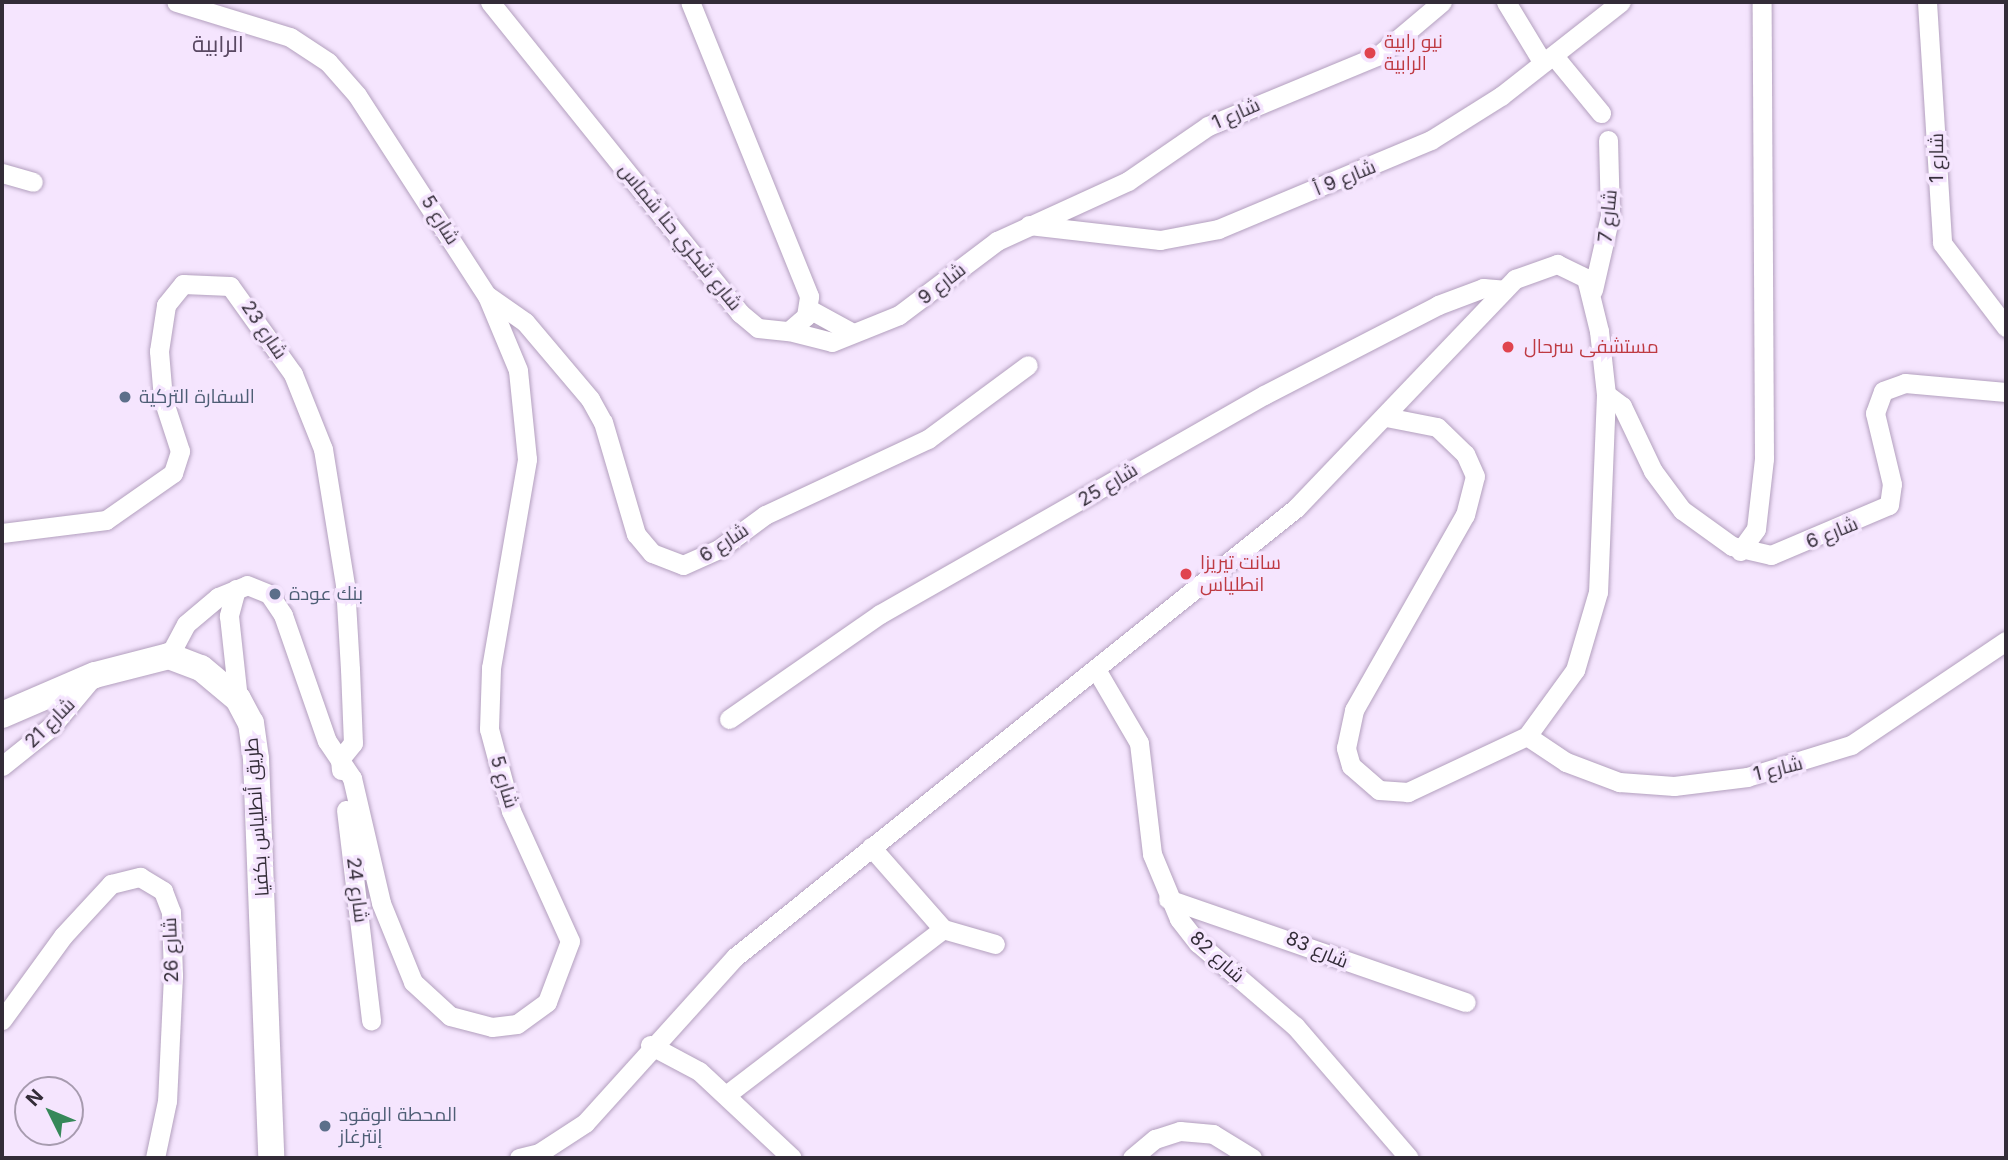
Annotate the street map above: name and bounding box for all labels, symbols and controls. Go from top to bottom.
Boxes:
district label: الرابية [192,30,244,58]
place label: نيو رابية الرابية [1384,31,1443,75]
marker: نيو رابية الرابية [1362,45,1378,61]
street label: شارع 1 [1209,93,1263,135]
street label: شارع 1 [1926,133,1948,183]
street label: شارع 9 أ [1311,155,1379,201]
street label: شارع شكري حنا شماس [614,159,746,315]
street label: شارع 7 [1594,189,1622,243]
street label: شارع 5 [416,191,464,249]
street label: شارع 9 [914,258,970,310]
street label: شارع 23 [236,296,292,364]
place label: مستشفى سرحال [1524,336,1659,358]
marker: مستشفى سرحال [1498,337,1518,357]
place label: السفارة التركية [139,386,255,408]
marker: السفارة التركية [117,389,133,405]
street label: شارع 25 [1074,458,1142,512]
street label: شارع 6 [1803,512,1861,554]
street label: شارع 6 [695,519,753,567]
place label: سانت تيريزا انطلياس [1200,552,1281,596]
marker: سانت تيريزا انطلياس [1178,566,1194,582]
place label: بنك عودة [289,583,363,605]
marker: بنك عودة [267,586,283,602]
street label: شارع 21 [20,693,80,753]
street label: طريق أنطلياس بكفيا [240,737,274,897]
street label: شارع 1 [1751,752,1805,786]
street label: شارع 5 [485,753,523,811]
street label: شارع 24 [342,856,372,924]
street label: شارع 26 [158,917,184,983]
street label: شارع 82 [1185,927,1249,987]
street label: شارع 83 [1282,927,1352,973]
north arrow [14,1076,84,1146]
text: N [21,1085,48,1111]
place label: المحطة الوقود إنترغاز [339,1104,457,1148]
marker: المحطة الوقود إنترغاز [317,1118,333,1134]

